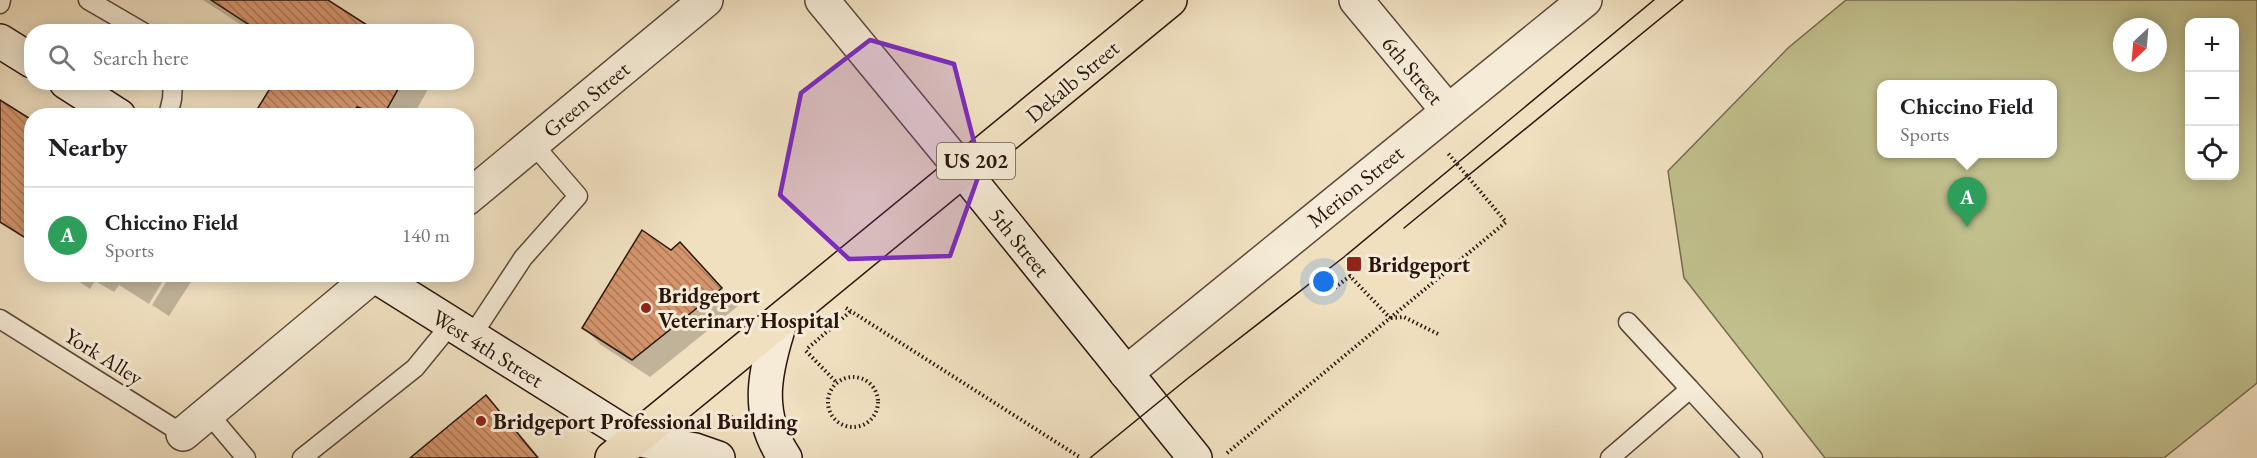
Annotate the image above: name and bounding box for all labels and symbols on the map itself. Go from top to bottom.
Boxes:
north arrow [2113,18,2167,72]
street label: 6th Street [1375,30,1450,111]
street label: Dekalb Street [1019,34,1125,129]
street label: Green Street [537,55,636,144]
street label: Merion Street [1301,139,1410,234]
road number: US 202 [937,143,1015,179]
pin: A [1948,178,1986,227]
street label: 5th Street [983,202,1057,283]
place label: Bridgeport [1368,250,1471,279]
marker: Bridgeport [1345,255,1363,273]
your location [1309,267,1338,296]
place label: Bridgeport Veterinary Hospital [658,281,840,335]
marker: Bridgeport Veterinary Hospital [639,301,653,315]
street label: West 4th Street [426,303,549,394]
street label: York Alley [59,321,149,392]
place label: Bridgeport Professional Building [493,407,798,436]
marker: Bridgeport Professional Building [474,414,488,428]

